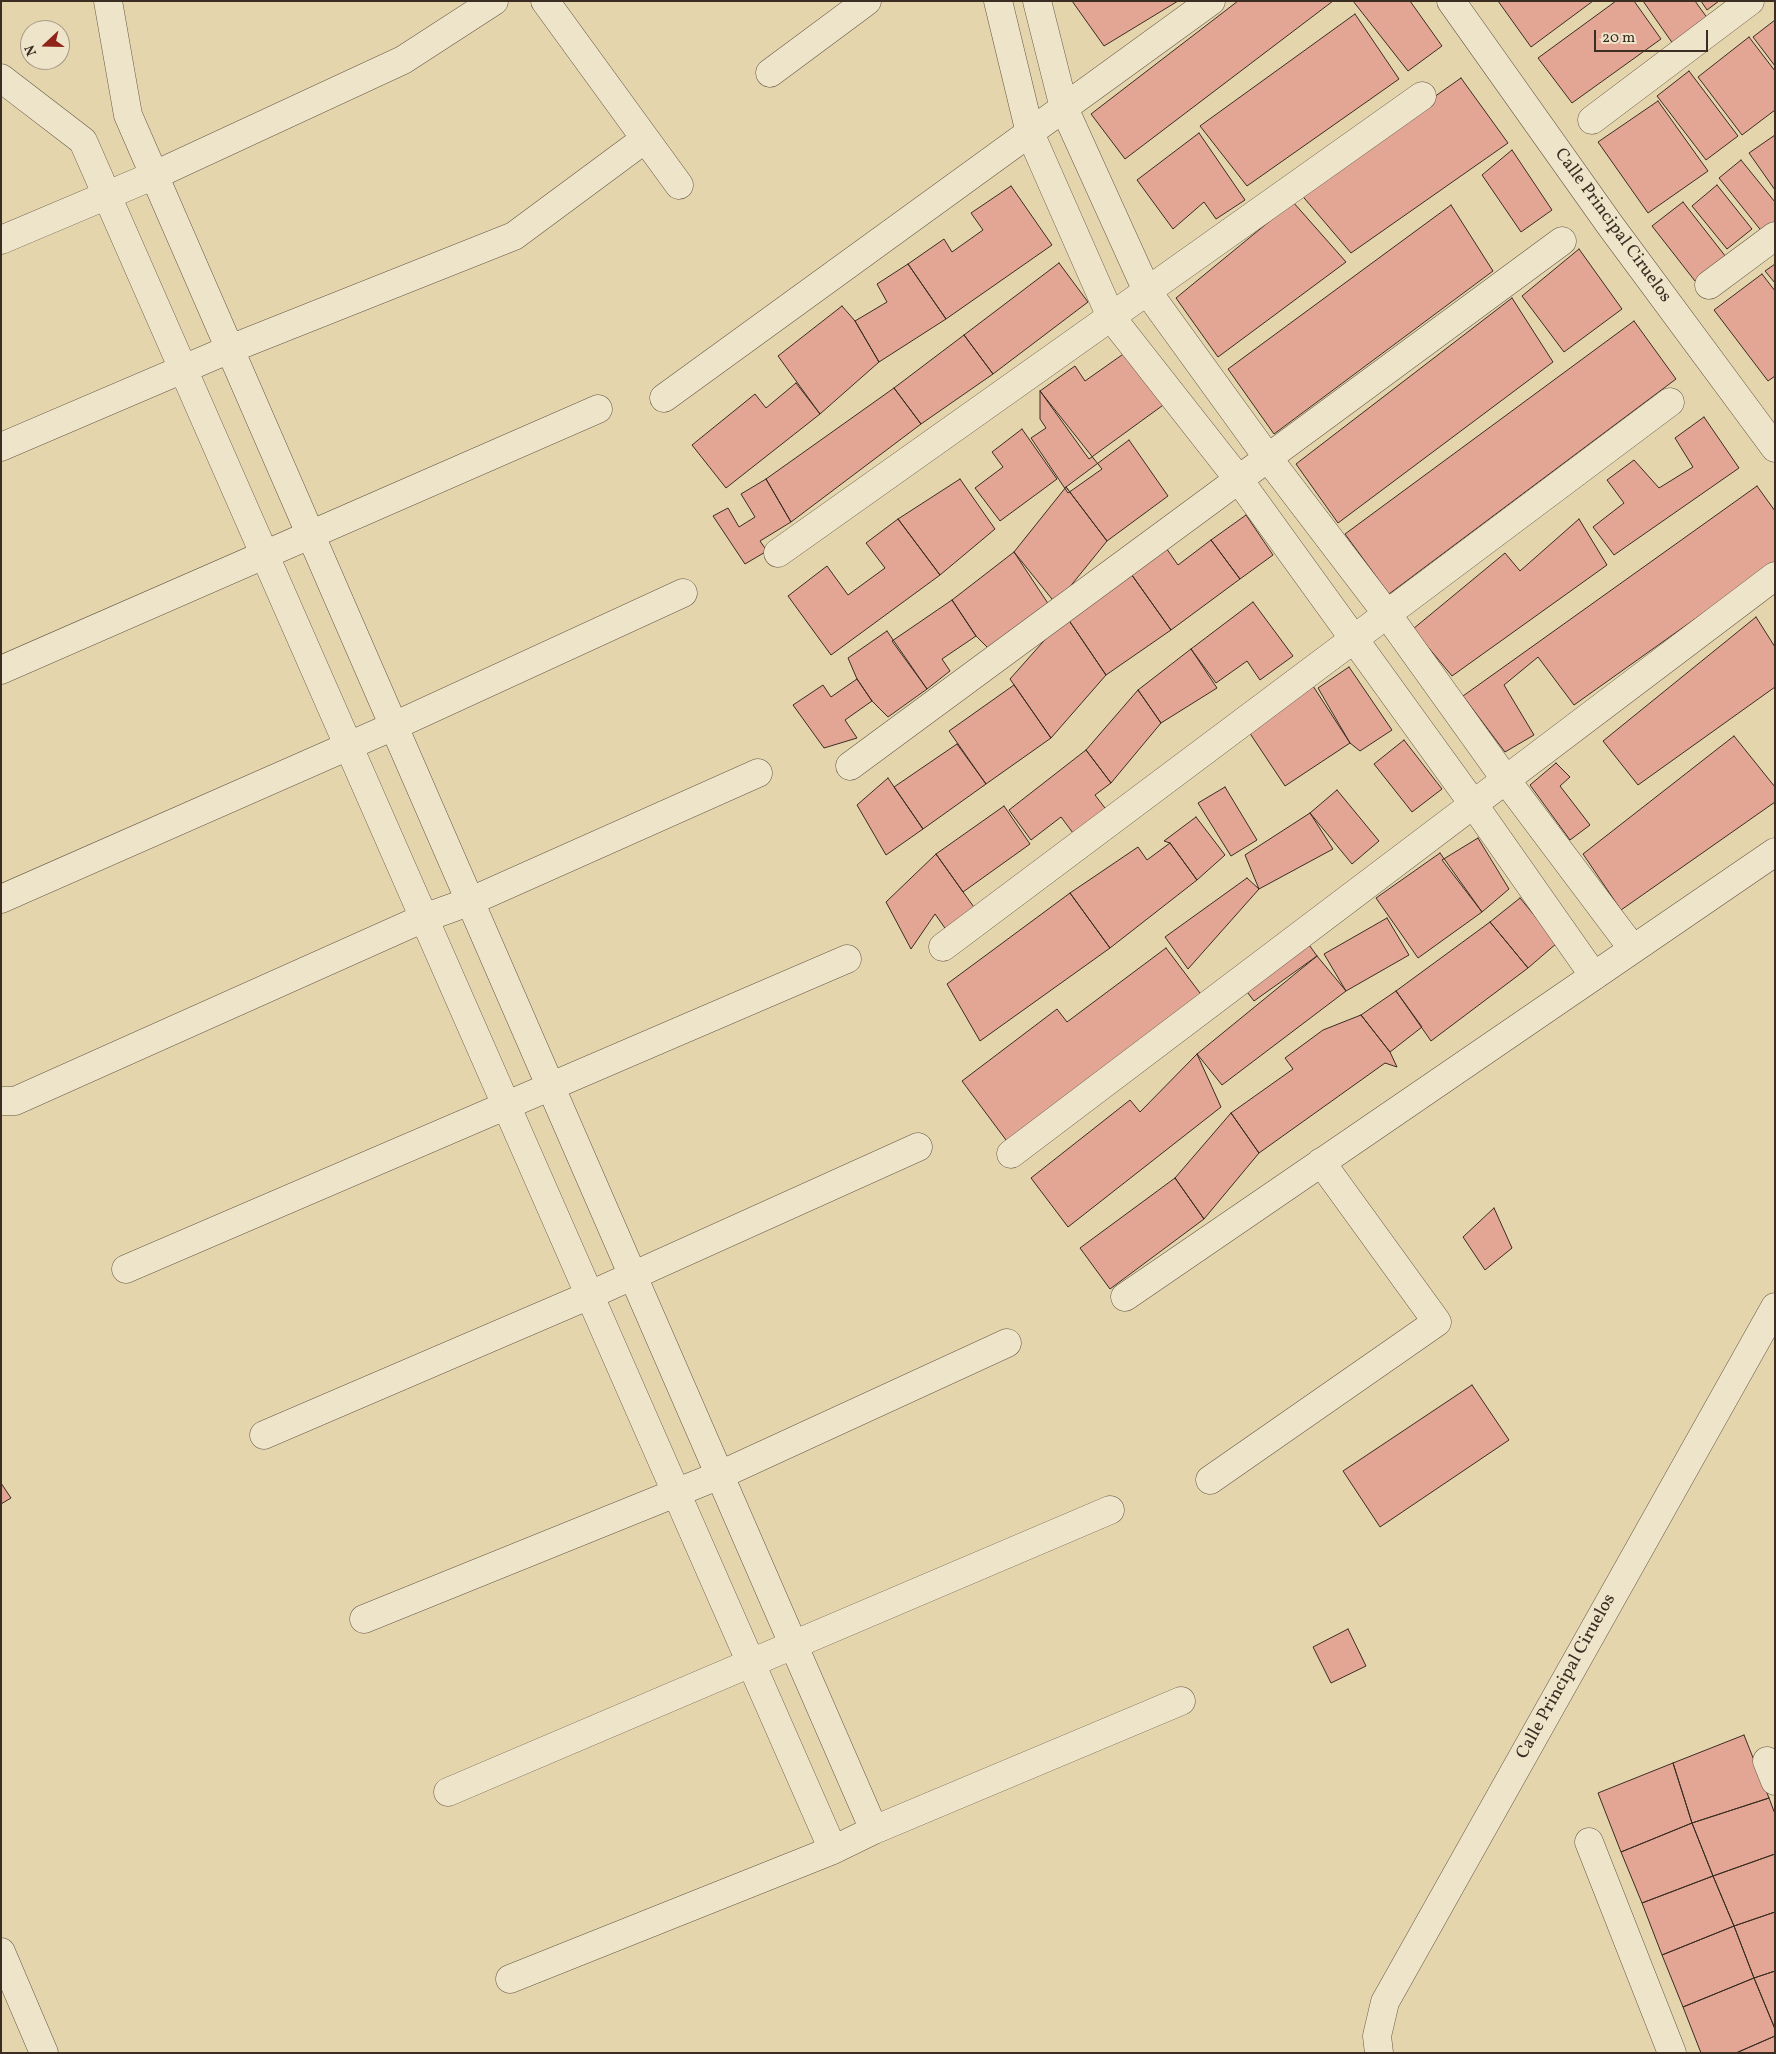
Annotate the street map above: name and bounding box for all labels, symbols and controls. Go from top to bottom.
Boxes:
north arrow [20,20,70,70]
scale bar [1596,20,1710,52]
text: 20 m [1602,28,1635,49]
text: N [21,42,42,58]
street label: Calle Principal Ciruelos [1549,145,1675,307]
street label: Calle Principal Ciruelos [1513,1591,1621,1763]

